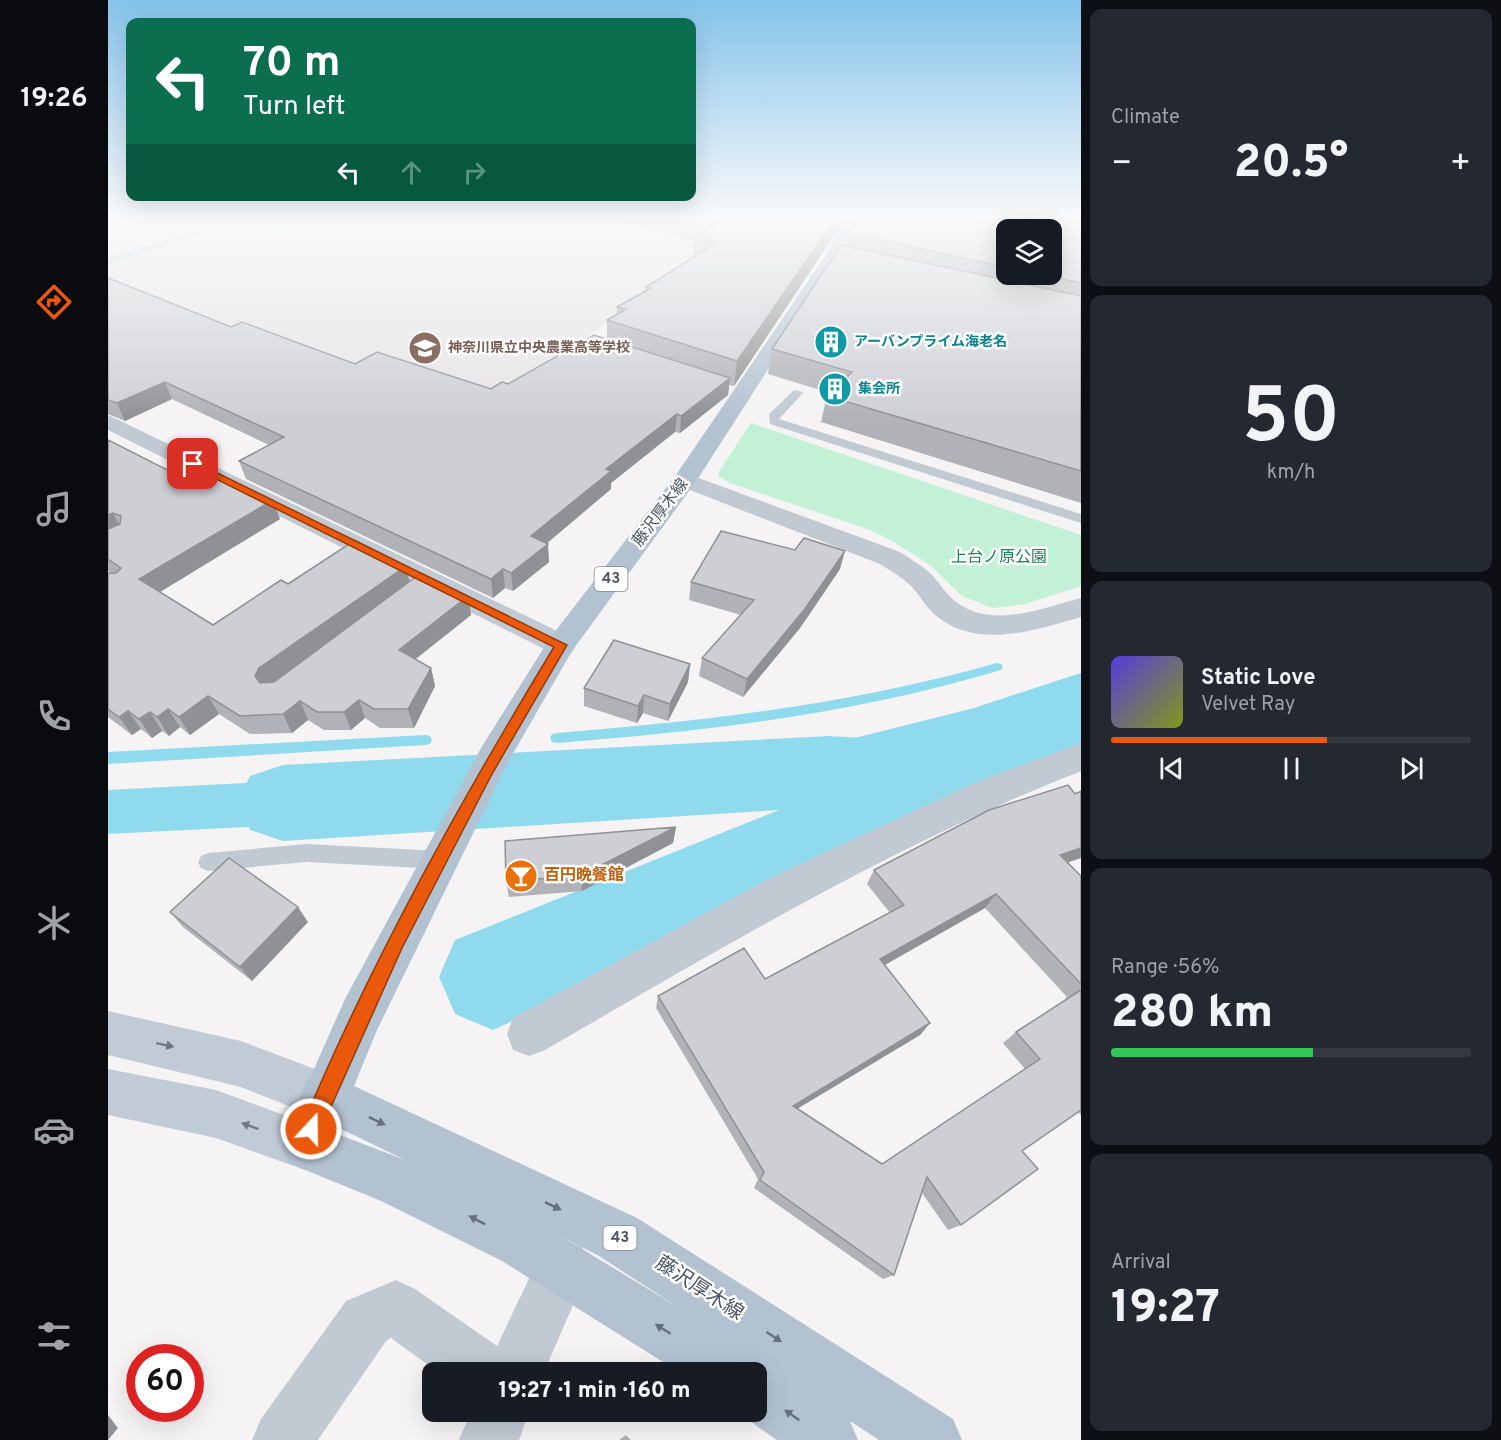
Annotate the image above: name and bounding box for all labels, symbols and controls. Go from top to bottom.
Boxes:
text: 70 m [243,38,341,91]
icon: left [144,42,222,120]
text: 19:26 [20,82,88,116]
text: Turn left [243,90,345,124]
text: Climate [1111,105,1180,131]
text: 20.5° [1234,136,1348,193]
text: − [1111,144,1132,186]
text: + [1450,144,1471,186]
icon: left [332,156,365,189]
icon: ahead [395,156,428,189]
icon: right [458,156,491,189]
map controls [996,219,1062,285]
button: layers [996,219,1062,285]
icon: directions [33,281,75,323]
building icon: アーバンプライム海老名 [813,324,849,360]
school or university icon: 神奈川県立中央農業高等学校 [407,330,443,366]
place label: アーバンプライム海老名 [854,334,1007,351]
place label: 神奈川県立中央農業高等学校 [448,339,630,357]
building icon: 集会所 [817,371,853,407]
text: 50 [1242,371,1340,470]
place label: 集会所 [858,381,900,398]
pin [167,438,218,489]
icon: arrive [176,447,209,480]
text: km/h [1267,460,1315,486]
street label: 藤沢厚木線 [629,475,693,551]
icon: music [33,488,75,530]
park label: 上台ノ原公園 [951,548,1047,568]
road number: 43 [594,567,628,591]
text: Static Love [1201,665,1315,692]
text: Velvet Ray [1201,692,1295,718]
icon: phone [33,695,75,737]
icon: previous [1155,752,1188,785]
icon: pause [1275,752,1308,785]
icon: next [1395,752,1428,785]
bar icon: 百円晩餐館 [503,858,539,894]
place label: 百円晩餐館 [544,866,624,886]
icon: climate [33,902,75,944]
text: Range · 56% [1111,955,1220,981]
text: 280 km [1111,986,1273,1043]
one-way arrow [156,1041,174,1051]
position arrow [279,1097,343,1161]
icon: car [33,1109,75,1151]
one-way arrow [368,1116,386,1126]
one-way arrow [241,1121,259,1130]
one-way arrow [544,1201,561,1210]
one-way arrow [468,1215,485,1224]
road number: 43 [604,1226,636,1250]
text: Arrival [1111,1250,1171,1276]
street label: 藤沢厚木線 [650,1251,748,1327]
text: 19:27 [1111,1281,1220,1338]
icon: filters [33,1315,75,1357]
one-way arrow [655,1323,671,1334]
one-way arrow [766,1332,782,1343]
speed limit sign: 60 [126,1344,204,1422]
text: 19:27 · 1 min · 160 m [498,1378,691,1405]
one-way arrow [784,1410,800,1421]

